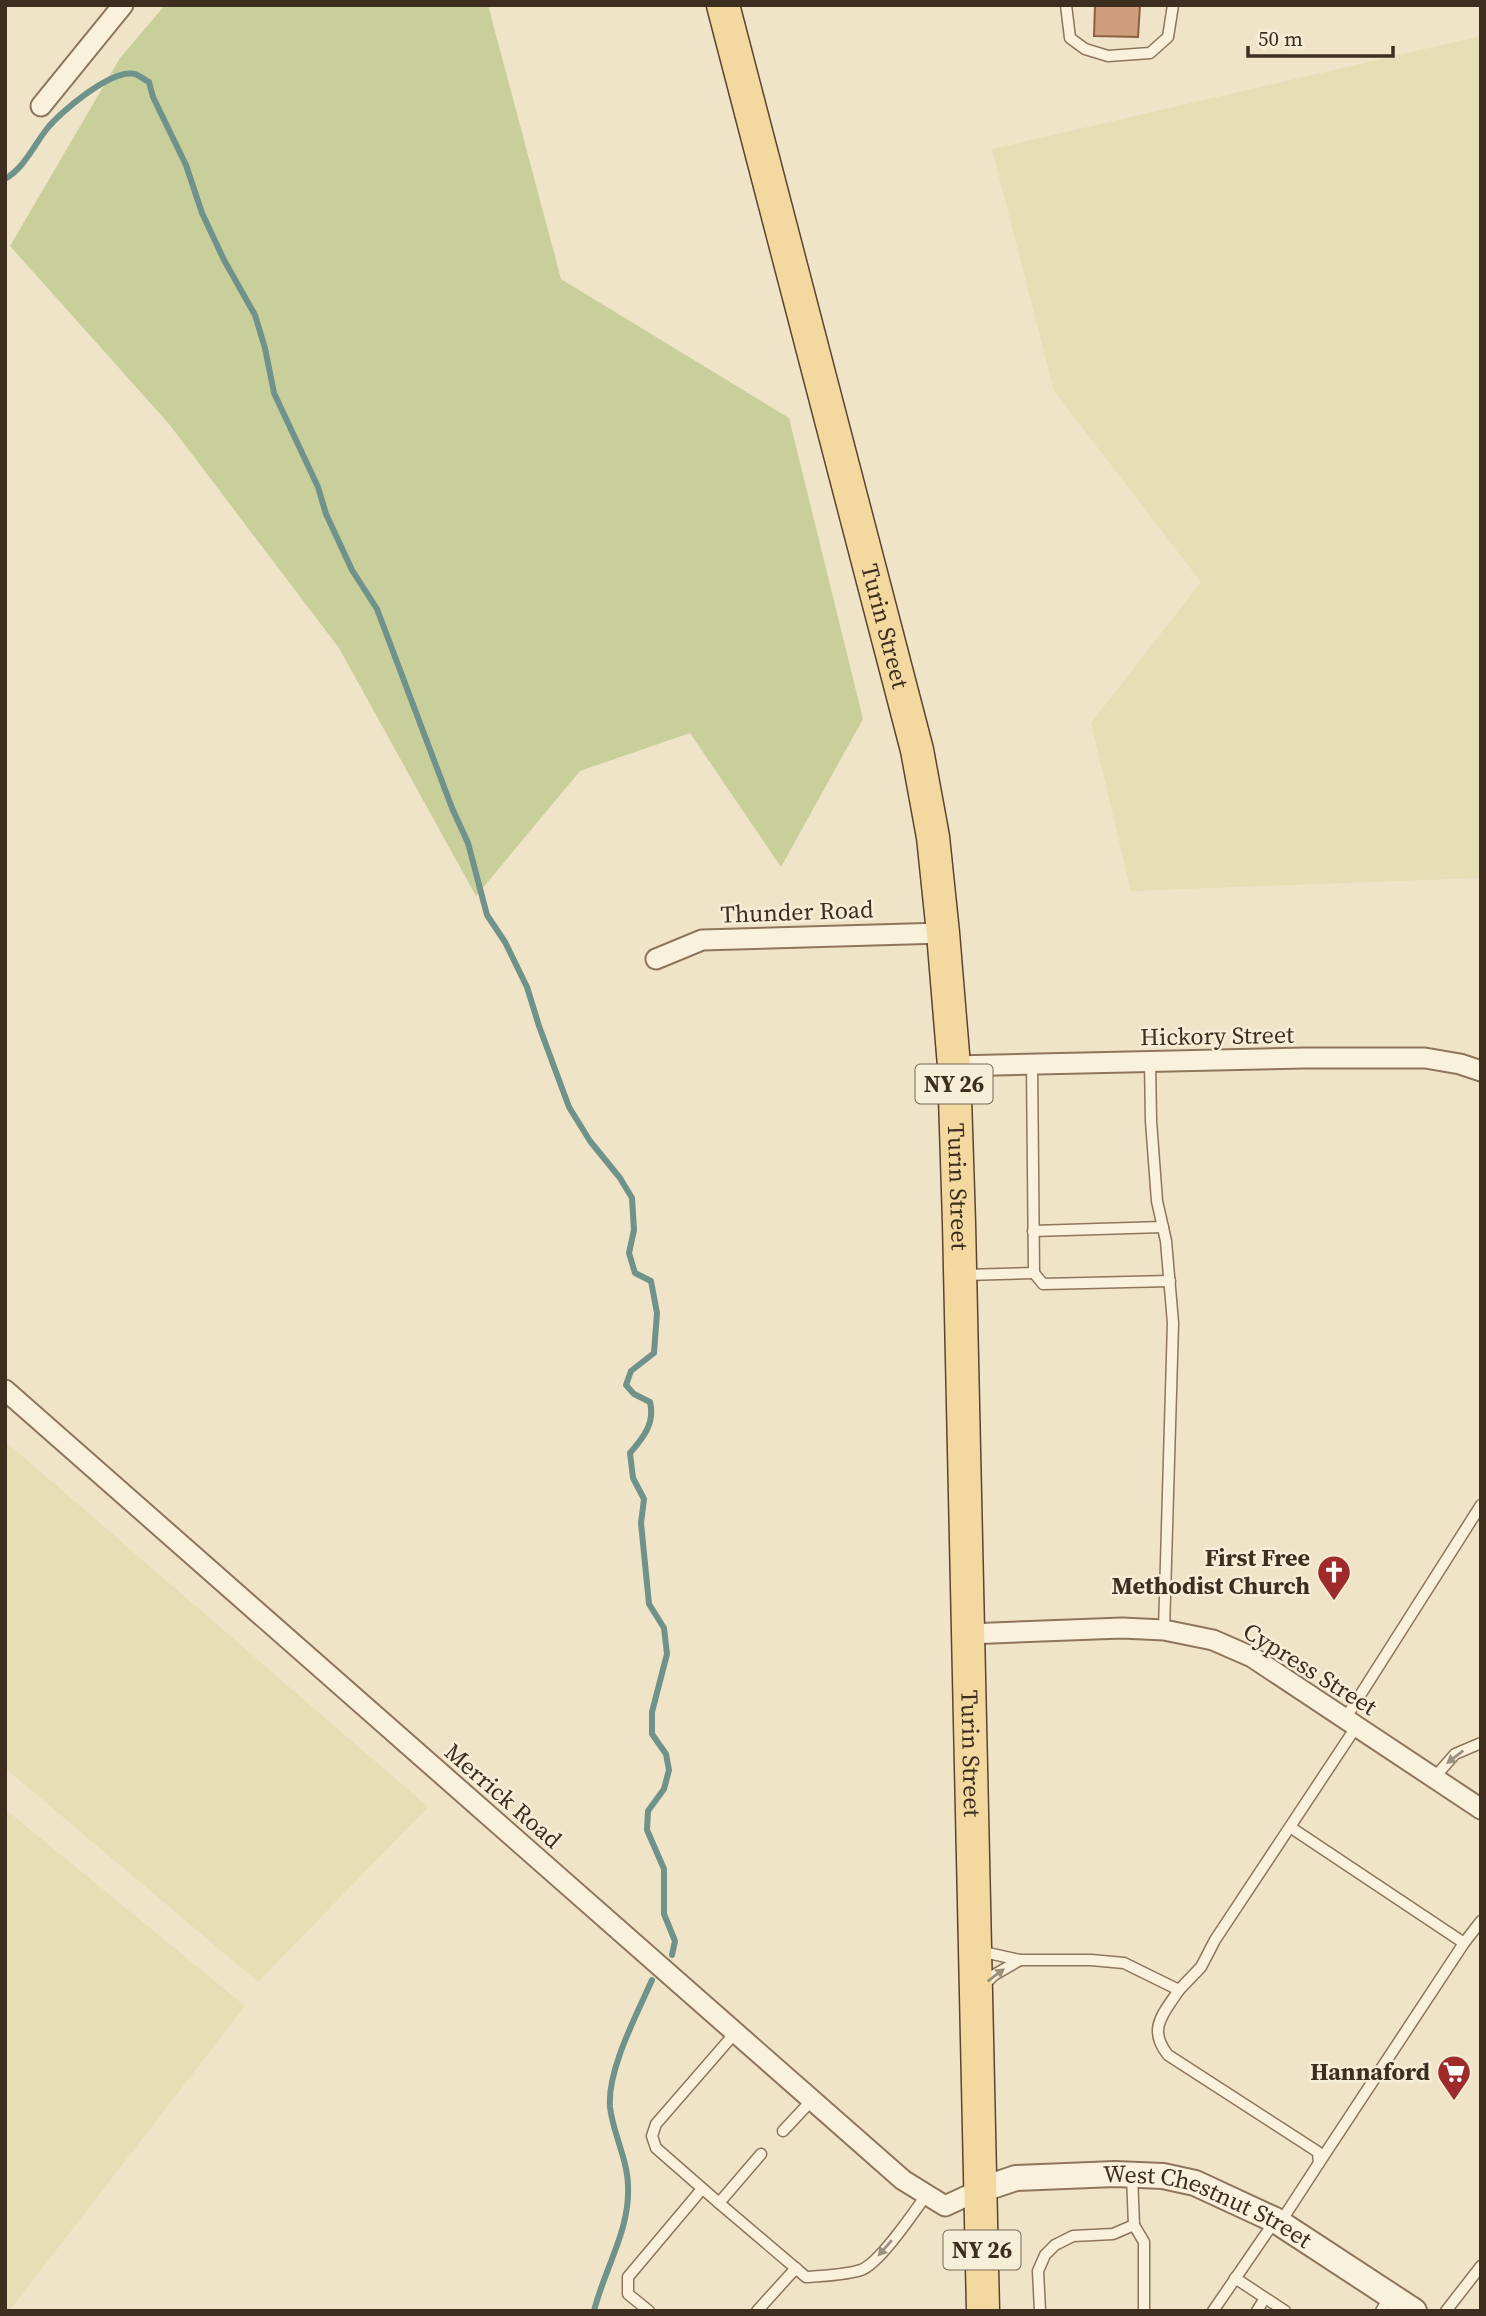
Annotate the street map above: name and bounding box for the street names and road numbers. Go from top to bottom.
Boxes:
street label: Turin Street [853,560,917,692]
street label: Thunder Road [720,892,875,931]
street label: Hickory Street [1140,1018,1294,1053]
road number: NY 26 [916,1064,992,1104]
street label: Turin Street [940,1122,977,1251]
street label: Cypress Street [1237,1614,1384,1723]
street label: Turin Street [953,1689,989,1818]
street label: Merrick Road [438,1735,569,1856]
street label: West Chestnut Street [1103,2157,1319,2256]
road number: NY 26 [944,2230,1020,2270]

